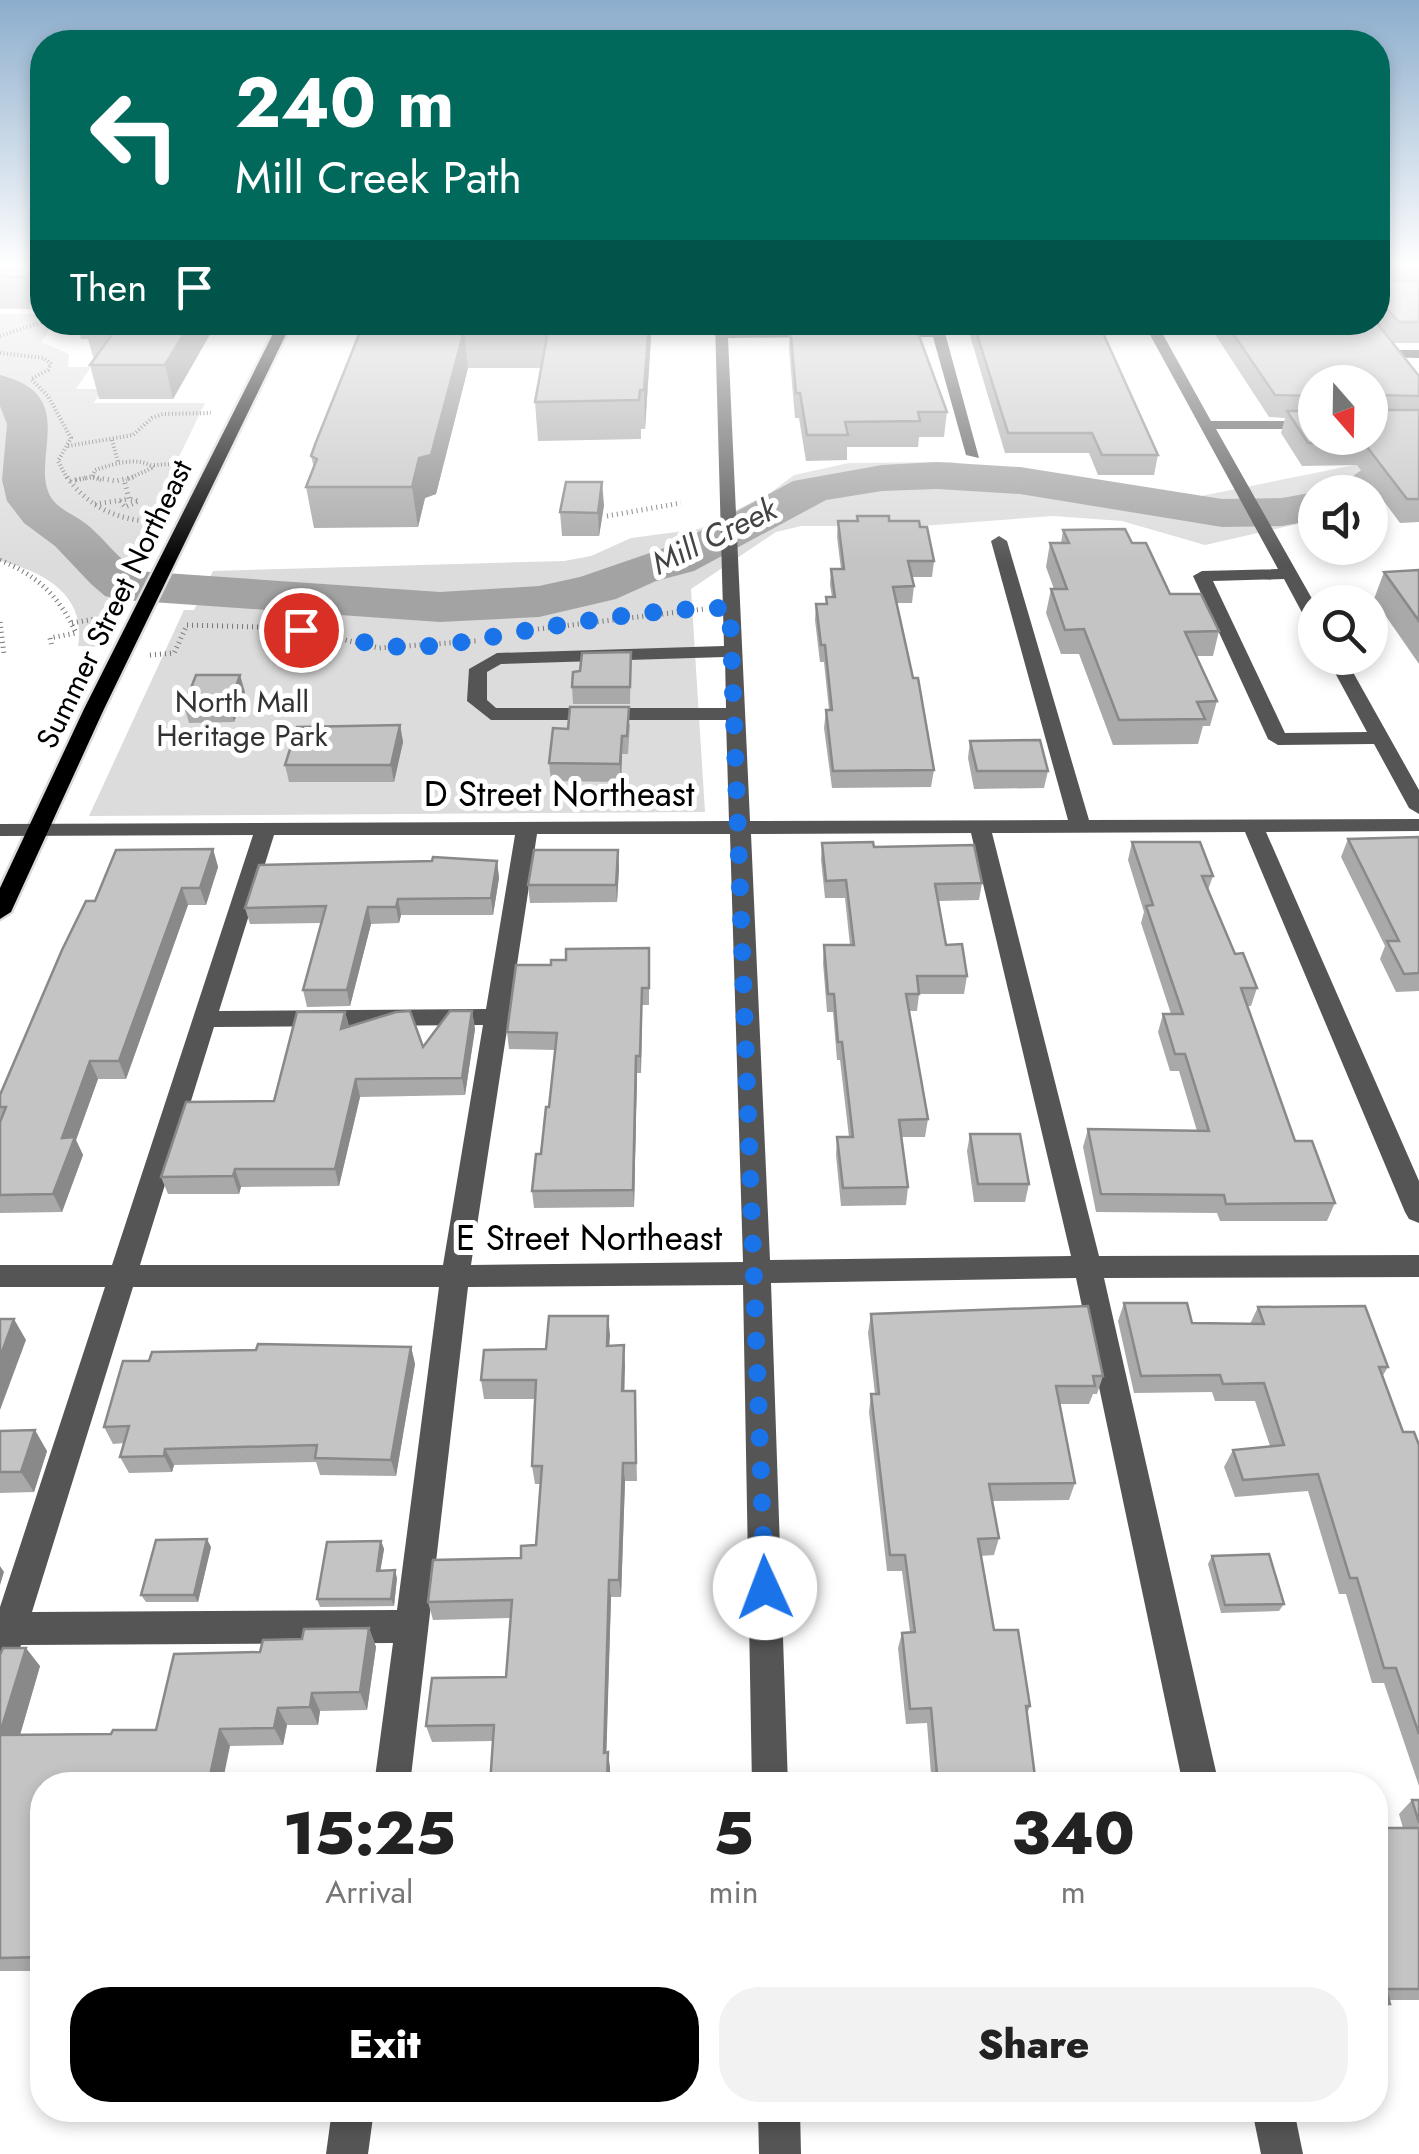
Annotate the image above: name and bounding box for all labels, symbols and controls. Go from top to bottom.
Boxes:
text: 240 m [235,52,455,153]
icon: left [70,70,200,200]
text: Mill Creek Path [235,145,522,210]
text: Then [70,260,147,315]
icon: arrive [167,260,222,315]
north arrow [1298,365,1388,455]
map controls [1298,365,1388,675]
street label: Summer Street Northeast [25,452,203,756]
button: sound [1298,475,1388,565]
water label: Mill Creek [644,485,786,586]
button: search [1298,585,1388,675]
pin [259,588,344,673]
icon: arrive [274,603,329,658]
park label: North Mall Heritage Park [156,680,329,757]
street label: D Street Northeast [424,769,695,819]
street label: E Street Northeast [456,1213,723,1263]
position arrow [713,1536,817,1640]
text: 15:25 [283,1790,456,1877]
text: 5 [714,1790,754,1877]
text: 340 [1012,1790,1135,1877]
text: Arrival [325,1869,413,1915]
text: min [709,1869,759,1915]
text: m [1061,1869,1086,1915]
button: Exit [70,1987,699,2102]
button: Share [719,1987,1348,2102]

